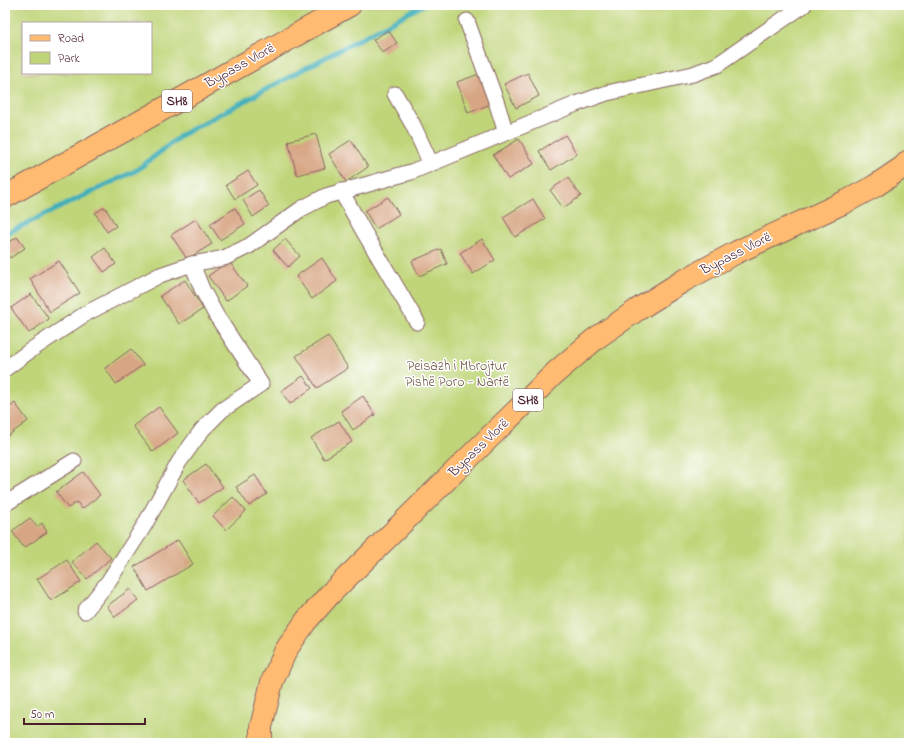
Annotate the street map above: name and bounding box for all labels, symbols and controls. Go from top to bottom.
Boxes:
legend [22,22,152,74]
text: Road [58,30,84,48]
street label: Bypass Vlorë [200,38,280,95]
text: Park [58,50,80,68]
road number: SH8 [162,90,192,112]
street label: Bypass Vlorë [696,227,776,282]
park label: Peisazh i Mbrojtur Pishë Poro - Nartë [405,356,510,393]
road number: SH8 [513,389,543,411]
street label: Bypass Vlorë [443,413,515,484]
scale bar [24,700,145,726]
text: 50 m [30,706,54,724]

